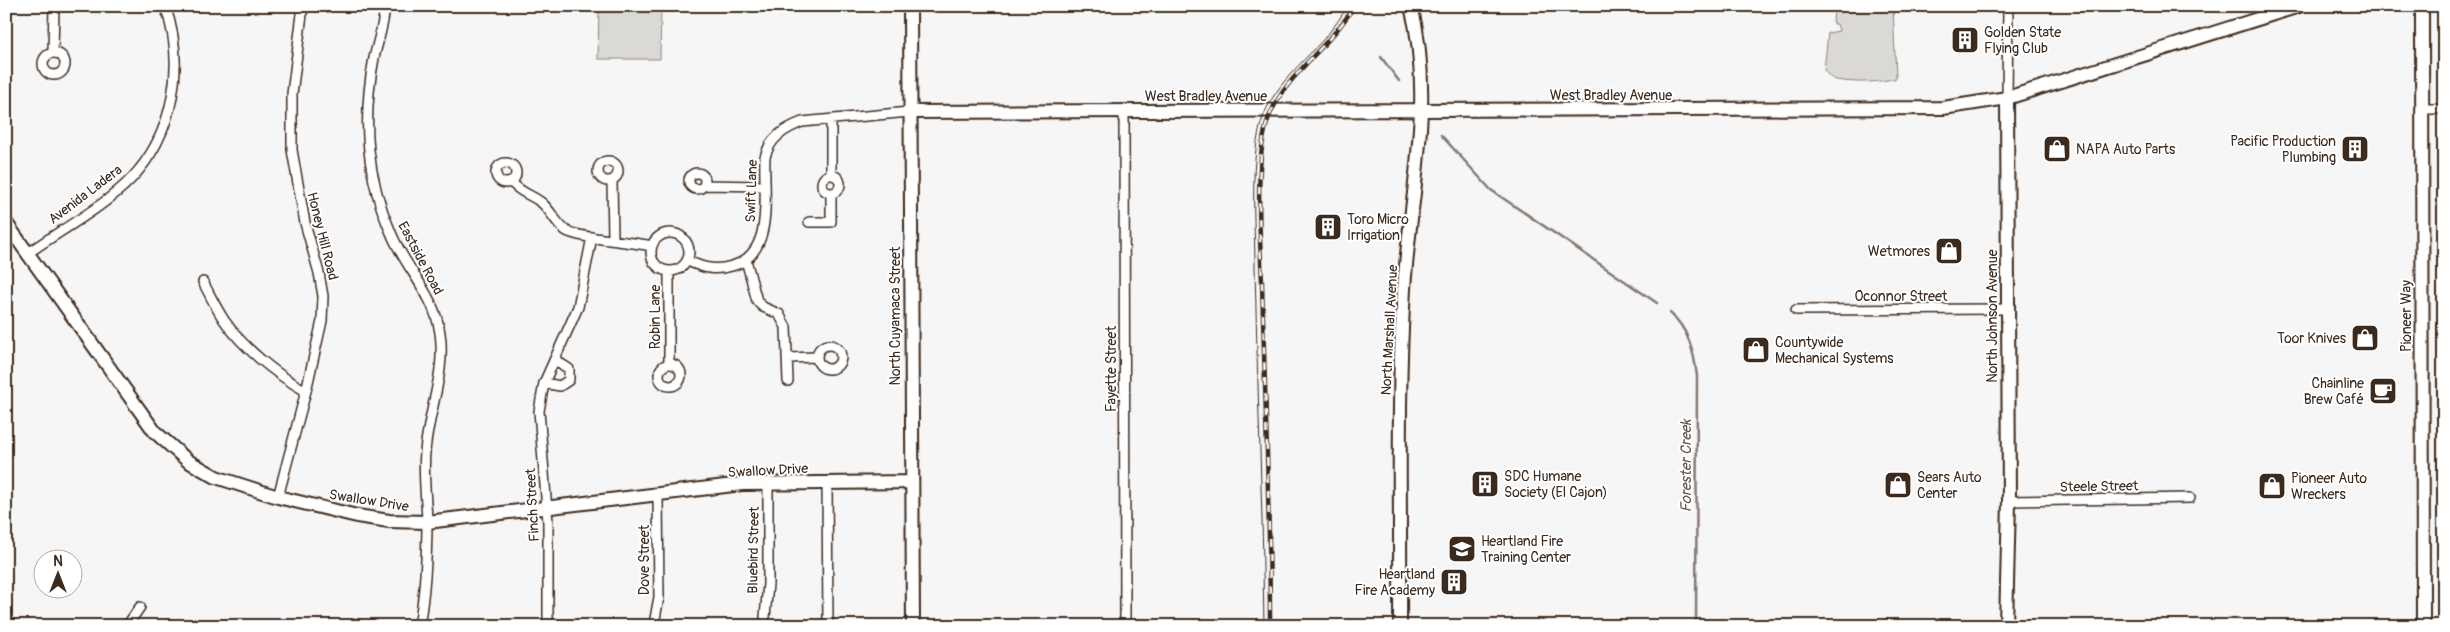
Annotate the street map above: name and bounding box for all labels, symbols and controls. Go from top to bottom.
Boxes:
place label: Golden State Flying Club [1984,24,2061,57]
building icon: Golden State Flying Club [1950,25,1980,55]
street label: West Bradley Avenue [1550,87,1672,104]
street label: West Bradley Avenue [1145,88,1267,105]
place label: Pacific Production Plumbing [2230,133,2336,166]
shop icon: NAPA Auto Parts [2042,134,2072,164]
building icon: Pacific Production Plumbing [2340,134,2370,164]
place label: NAPA Auto Parts [2076,141,2176,158]
street label: Swift Lane [742,159,761,223]
street label: Avenida Ladera [45,161,125,228]
street label: Honey Hill Road [303,190,342,282]
place label: Toro Micro Irrigation [1347,211,1409,244]
building icon: Toro Micro Irrigation [1313,212,1343,242]
street label: Eastside Road [394,219,447,298]
shop icon: Wetmores [1934,236,1964,266]
place label: Wetmores [1868,243,1931,260]
street label: North Cuyamaca Street [887,246,904,385]
street label: North Johnson Avenue [1984,249,2001,383]
street label: North Marshall Avenue [1378,264,1401,396]
street label: Pioneer Way [2398,280,2415,352]
street label: Robin Lane [647,285,664,349]
street label: Oconnor Street [1854,288,1948,305]
shop icon: Toor Knives [2350,323,2380,353]
street label: Fayette Street [1103,326,1120,412]
place label: Toor Knives [2277,330,2347,347]
place label: Countywide Mechanical Systems [1775,334,1894,367]
shop icon: Countywide Mechanical Systems [1741,335,1771,365]
place label: Chainline Brew Café [2304,375,2364,408]
cafe icon: Chainline Brew Café [2368,376,2398,406]
water label: Forester Creek [1677,418,1696,512]
street label: Swallow Drive [727,460,809,481]
street label: Finch Street [522,468,543,542]
place label: SDC Humane Society (El Cajon) [1504,468,1608,501]
building icon: SDC Humane Society (El Cajon) [1470,469,1500,499]
place label: Sears Auto Center [1917,469,1982,502]
shop icon: Sears Auto Center [1883,470,1913,500]
place label: Pioneer Auto Wreckers [2291,470,2368,503]
shop icon: Pioneer Auto Wreckers [2257,471,2287,501]
street label: Steele Street [2059,477,2139,496]
street label: Swallow Drive [328,486,410,515]
street label: Bluebird Street [744,506,763,594]
street label: Dove Street [636,524,653,595]
place label: Heartland Fire Training Center [1481,533,1571,566]
school or university icon: Heartland Fire Training Center [1447,534,1477,564]
north arrow [32,550,82,600]
text: N [53,553,63,570]
place label: Heartland Fire Academy [1355,566,1435,599]
building icon: Heartland Fire Academy [1439,567,1469,597]

